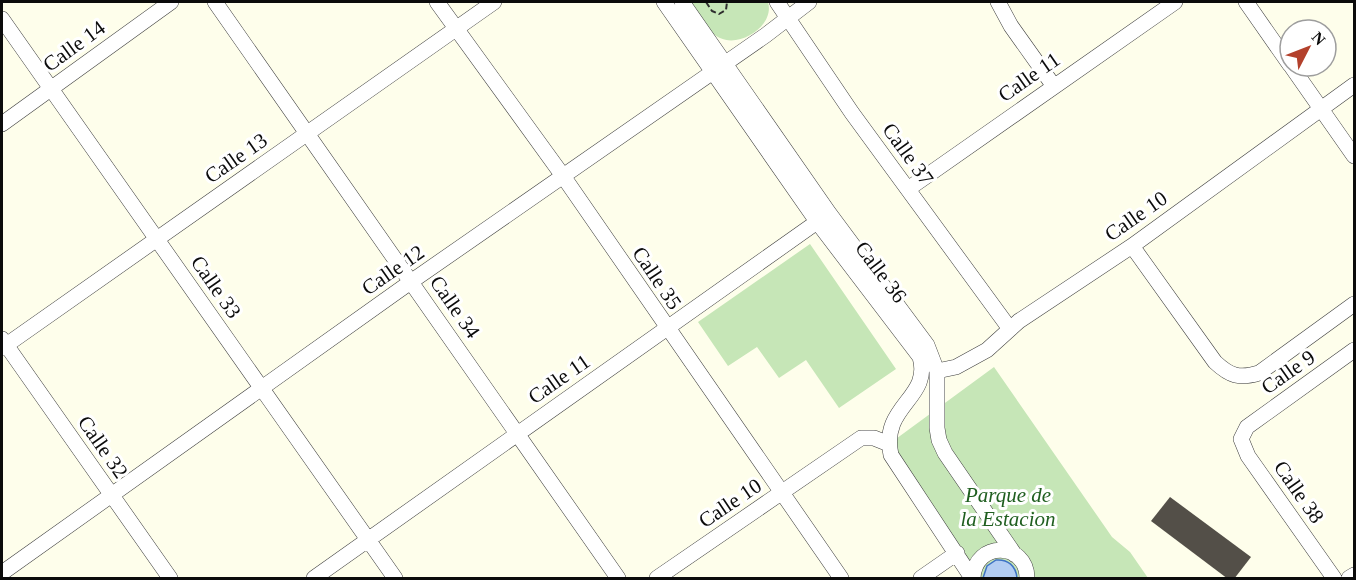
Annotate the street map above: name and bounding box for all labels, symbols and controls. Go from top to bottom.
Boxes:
street label: Calle 14 [38,15,110,76]
north arrow [1278,18,1338,78]
text: N [1309,28,1329,49]
street label: Calle 11 [994,47,1064,107]
street label: Calle 37 [878,118,938,190]
street label: Calle 13 [200,128,272,188]
street label: Calle 10 [1100,186,1172,246]
street label: Calle 36 [850,237,912,307]
street label: Calle 12 [357,240,429,300]
street label: Calle 35 [627,242,687,314]
street label: Calle 33 [186,251,246,323]
street label: Calle 34 [425,271,485,343]
street label: Calle 9 [1257,345,1319,399]
street label: Calle 11 [524,349,594,409]
street label: Calle 32 [73,411,133,483]
street label: Calle 38 [1269,456,1329,528]
street label: Calle 10 [694,473,766,533]
park label: Parque de la Estacion [960,483,1056,531]

